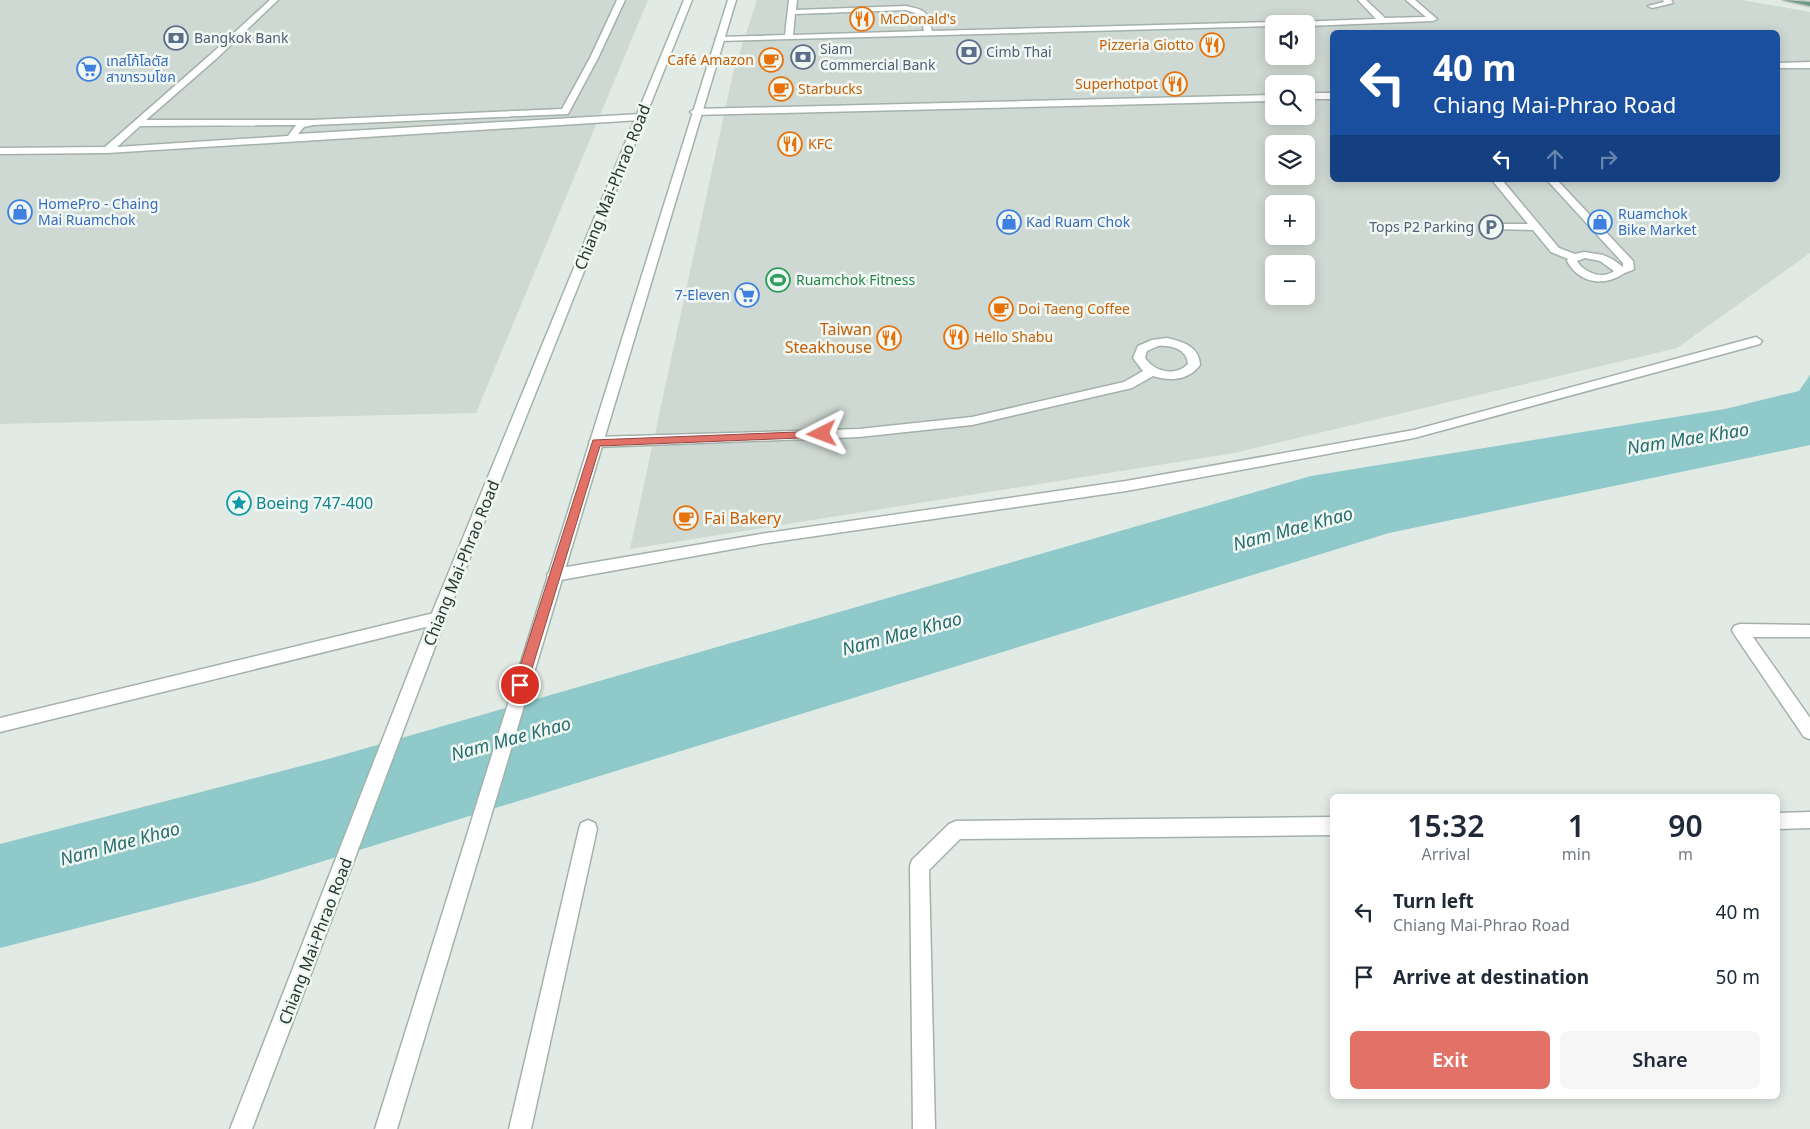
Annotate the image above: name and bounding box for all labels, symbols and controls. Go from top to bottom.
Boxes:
restaurant icon: McDonald's [849,6,875,32]
place label: McDonald's [880,9,957,28]
map controls [1265,15,1315,305]
button: sound [1265,15,1315,65]
bank icon: Bangkok Bank [163,25,189,51]
place label: Bangkok Bank [194,28,289,47]
restaurant icon: Pizzeria Giotto [1199,32,1225,58]
place label: Pizzeria Giotto [1099,35,1194,54]
place label: Siam Commercial Bank [820,39,936,74]
bank icon: Cimb Thai [956,39,982,65]
place label: Cimb Thai [986,42,1052,61]
bank icon: Siam Commercial Bank [790,44,816,70]
text: 40 m [1433,44,1516,91]
cafe icon: Café Amazon [758,47,784,73]
place label: Café Amazon [667,50,754,69]
icon: left [1350,50,1415,115]
place label: เทสโก้โลตัส สาขารวมโชค [106,51,176,86]
supermarket icon: เทสโก้โลตัส สาขารวมโชค [76,56,102,82]
restaurant icon: Superhotpot [1162,71,1188,97]
place label: Superhotpot [1075,74,1158,93]
button: search [1265,75,1315,125]
cafe icon: Starbucks [768,76,794,102]
place label: Starbucks [798,79,863,98]
text: Chiang Mai-Phrao Road [1433,89,1676,119]
street label: Chiang Mai-Phrao Road [569,101,655,273]
restaurant icon: KFC [777,131,803,157]
place label: KFC [808,134,833,153]
button: layers [1265,135,1315,185]
icon: left [1488,145,1516,173]
icon: ahead [1541,145,1569,173]
icon: right [1594,145,1622,173]
place label: HomePro - Chaing Mai Ruamchok [38,194,158,229]
button: + [1265,195,1315,245]
shop icon: HomePro - Chaing Mai Ruamchok [7,199,33,225]
place label: Ruamchok Bike Market [1618,204,1696,239]
shop icon: Kad Ruam Chok [996,209,1022,235]
shop icon: Ruamchok Bike Market [1587,209,1613,235]
place label: Kad Ruam Chok [1026,212,1131,231]
parking icon: Tops P2 Parking [1478,214,1504,240]
place label: Tops P2 Parking [1369,217,1474,236]
button: − [1265,255,1315,305]
sports icon: Ruamchok Fitness [765,267,791,293]
place label: Ruamchok Fitness [796,270,915,289]
supermarket icon: 7-Eleven [734,282,760,308]
place label: 7-Eleven [675,285,730,304]
cafe icon: Doi Taeng Coffee [988,296,1014,322]
place label: Doi Taeng Coffee [1018,299,1130,318]
place label: Taiwan Steakhouse [785,318,872,358]
restaurant icon: Hello Shabu [943,324,969,350]
restaurant icon: Taiwan Steakhouse [876,325,902,351]
place label: Hello Shabu [974,327,1053,346]
position arrow [795,407,847,459]
water label: Nam Mae Khao [1625,417,1751,460]
street label: Chiang Mai-Phrao Road [418,477,504,649]
place icon: Boeing 747-400 [226,490,252,516]
place label: Boeing 747-400 [256,492,373,514]
water label: Nam Mae Khao [1230,500,1355,556]
cafe icon: Fai Bakery [673,505,699,531]
place label: Fai Bakery [704,507,782,529]
water label: Nam Mae Khao [839,605,964,661]
pin [499,664,541,706]
icon: arrive [506,671,534,699]
water label: Nam Mae Khao [448,710,573,766]
text: 15:32 [1407,805,1484,846]
text: 1 [1568,805,1585,846]
text: 90 [1668,805,1703,846]
water label: Nam Mae Khao [57,815,182,871]
text: Arrival [1421,843,1470,865]
text: min [1562,843,1591,865]
text: m [1678,843,1693,865]
street label: Chiang Mai-Phrao Road [273,854,357,1028]
text: Turn left [1393,888,1474,914]
icon: left [1350,898,1378,926]
text: 40 m [1716,899,1760,925]
text: Chiang Mai-Phrao Road [1393,914,1570,936]
icon: arrive [1350,963,1378,991]
text: Arrive at destination [1393,964,1589,990]
text: 50 m [1716,964,1760,990]
button: Exit [1350,1031,1550,1089]
button: Share [1560,1031,1760,1089]

